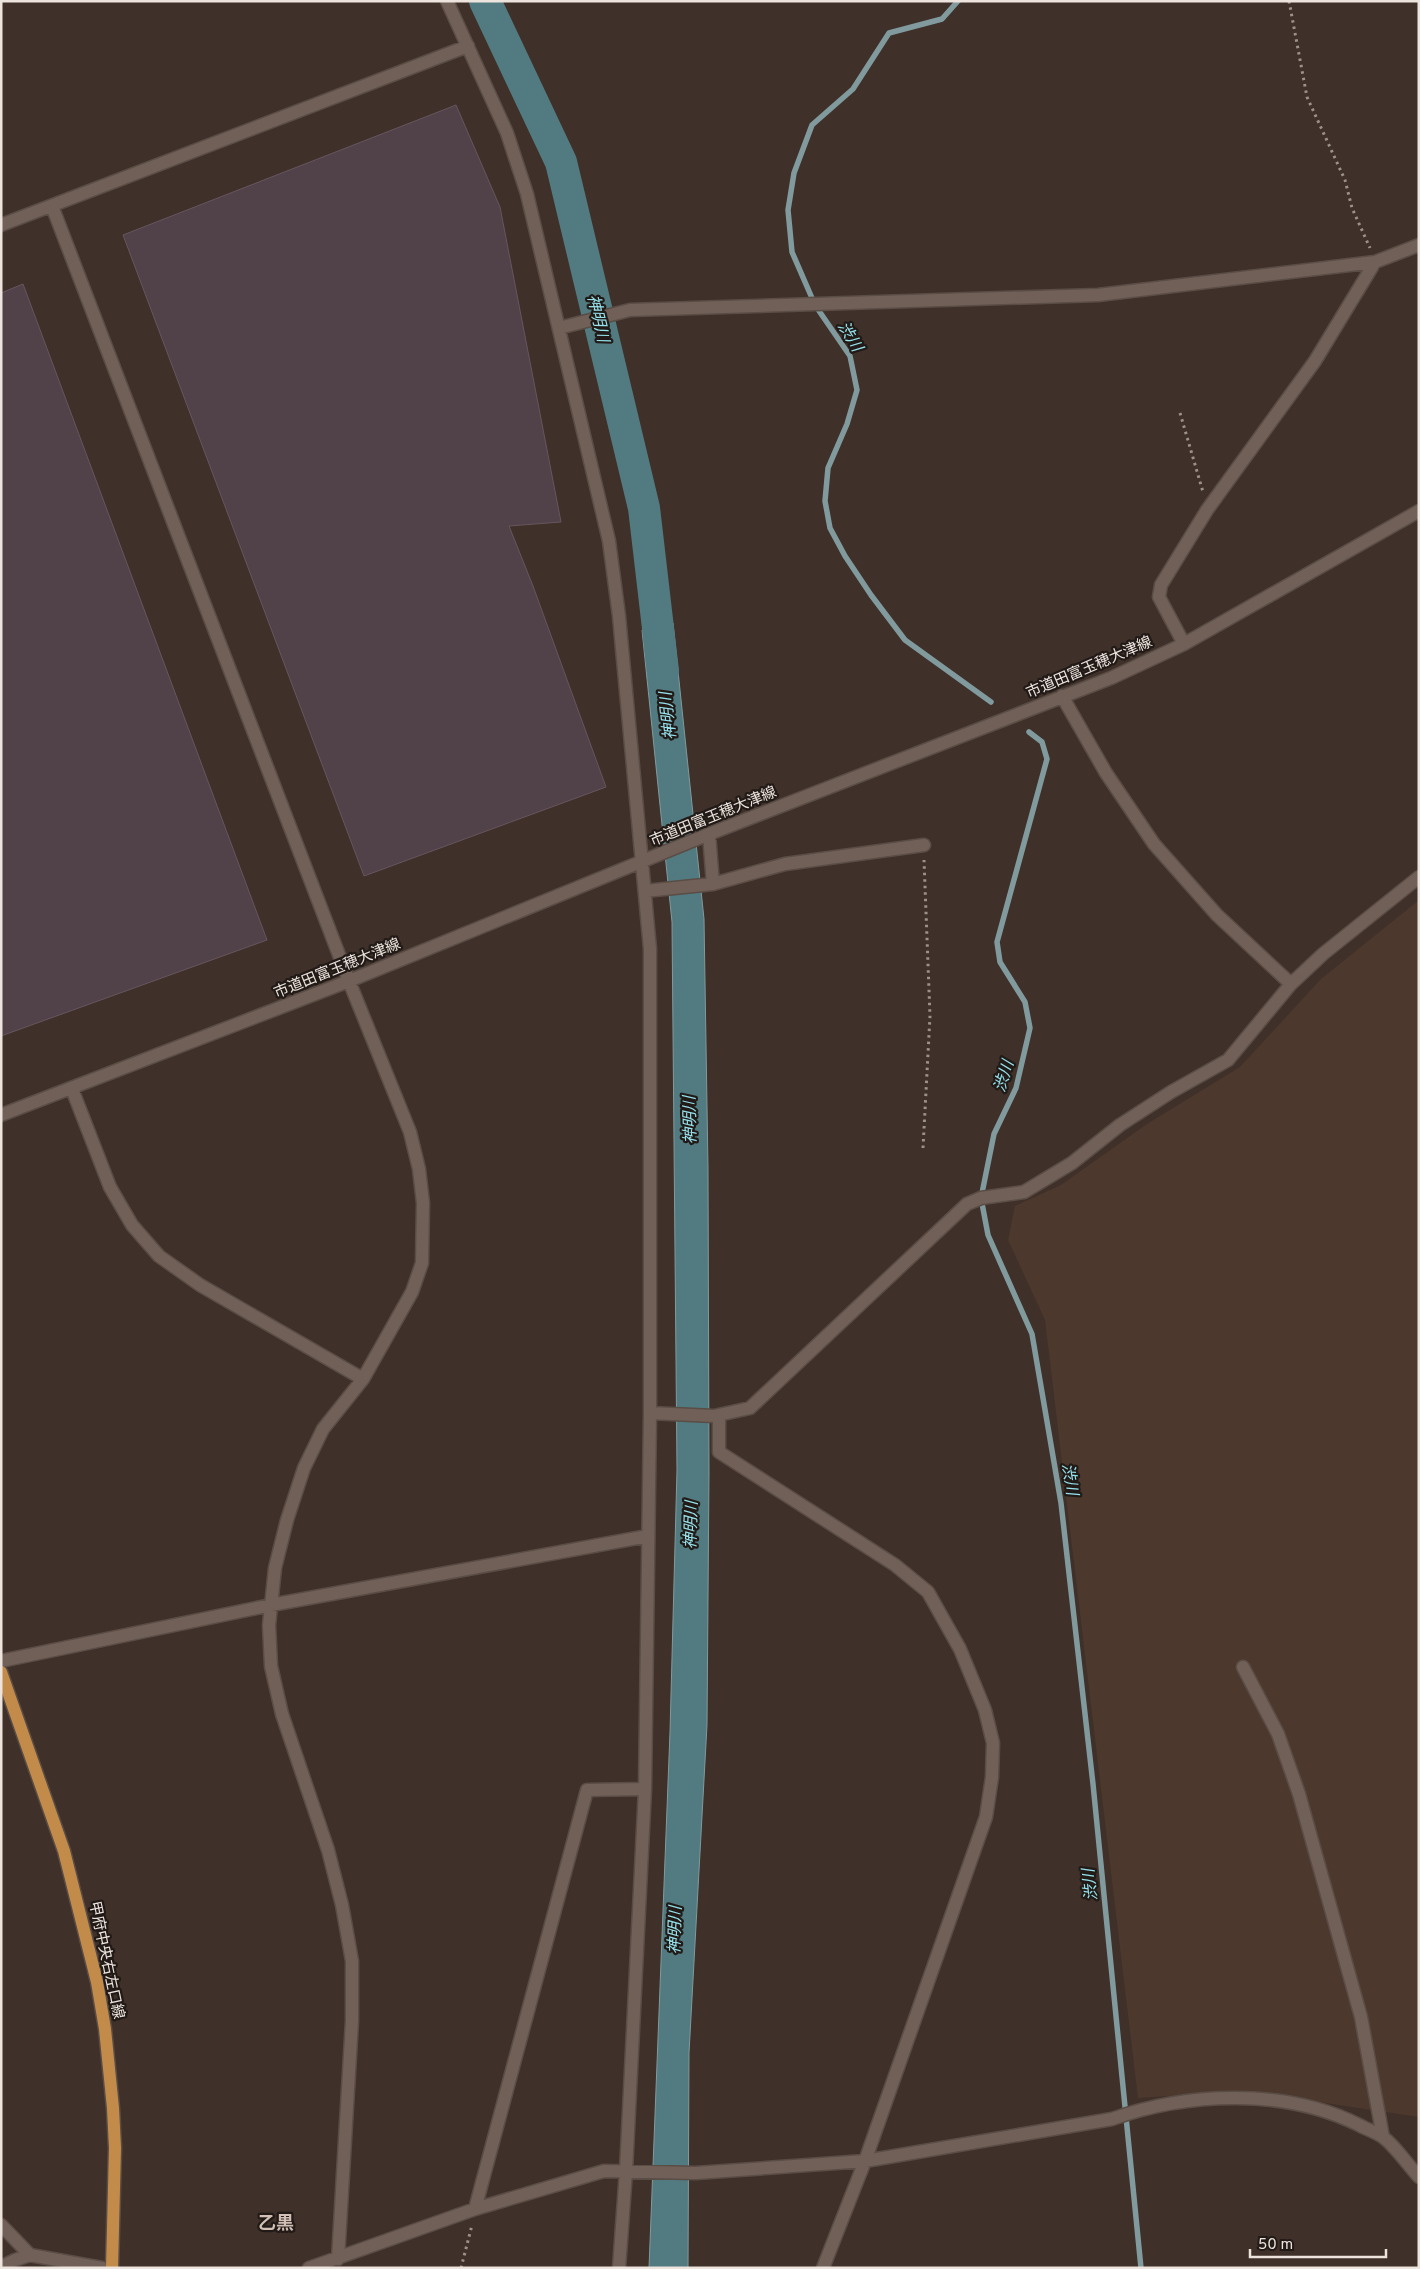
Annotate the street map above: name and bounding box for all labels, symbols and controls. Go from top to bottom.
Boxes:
water label: 神明川 [582,293,613,346]
water label: 渋川 [832,318,867,358]
street label: 市道田富玉穂大津線 [1024,633,1155,704]
water label: 神明川 [656,689,681,741]
street label: 市道田富玉穂大津線 [647,783,780,851]
street label: 市道田富玉穂大津線 [271,935,404,1003]
water label: 渋川 [991,1056,1020,1095]
water label: 神明川 [681,1094,701,1144]
water label: 渋川 [1057,1462,1082,1499]
water label: 神明川 [681,1499,703,1549]
water label: 渋川 [1079,1866,1103,1902]
street label: 甲府中央右左口線 [84,1900,127,2021]
water label: 神明川 [665,1904,687,1954]
district label: 乙黒 [258,2213,294,2236]
scale bar [1250,2226,1386,2258]
text: 50 m [1258,2236,1293,2255]

